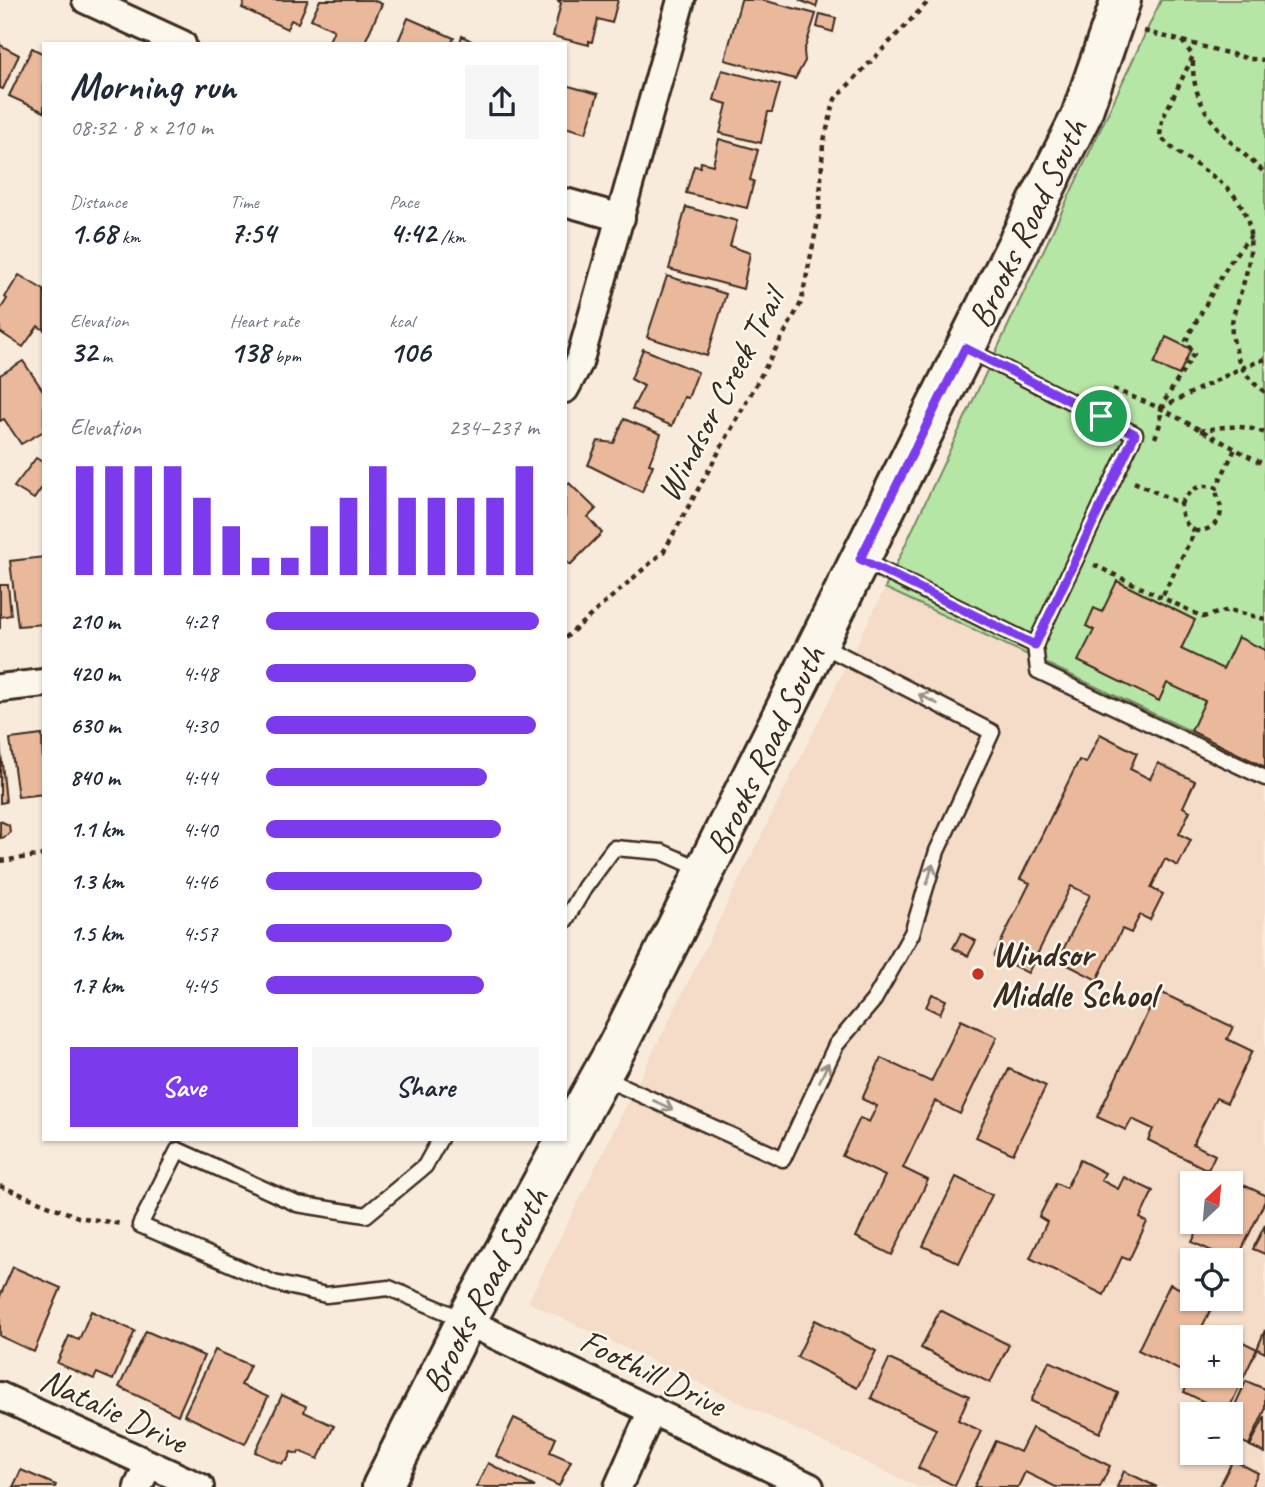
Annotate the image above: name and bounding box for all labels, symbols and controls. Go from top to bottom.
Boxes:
text: Morning run [70,63,236,110]
button: share [465,65,539,139]
street label: Brooks Road South [958,110,1098,335]
text: 08:32 · 8 × 210 m [70,113,213,142]
text: Distance [70,190,127,214]
text: Time [230,190,259,214]
text: Pace [389,190,419,214]
text: 1.68 [70,214,117,252]
text: 7:54 [230,214,276,252]
text: 4:42 [389,214,436,252]
text: km [117,225,140,249]
text: /km [436,225,465,249]
street label: Windsor Creek Trail [646,276,798,509]
text: Elevation [70,309,128,333]
text: Heart rate [230,309,299,333]
text: kcal [389,309,414,333]
text: 32 [70,333,97,371]
text: 138 [230,333,270,371]
text: 106 [389,333,430,371]
text: m [97,344,112,368]
text: bpm [270,344,301,368]
pin [1071,386,1131,446]
icon: arrive [1082,397,1120,435]
text: Elevation [70,413,141,442]
text: 234–237 m [448,413,539,442]
text: 210 m [70,607,120,636]
text: 4:29 [182,607,218,636]
street label: Brooks Road South [696,637,836,862]
text: 420 m [70,659,120,688]
text: 4:48 [182,659,218,688]
one-way arrow [918,692,938,706]
text: 630 m [70,711,120,740]
text: 4:30 [182,711,218,740]
text: 840 m [70,763,120,792]
text: 4:44 [182,763,218,792]
text: 1.1 km [70,815,124,844]
text: 4:40 [182,815,218,844]
one-way arrow [925,863,937,885]
text: 1.3 km [70,867,124,896]
text: 4:46 [182,867,218,896]
text: 1.5 km [70,919,123,948]
text: 4:57 [182,919,218,948]
place label: Windsor Middle School [992,932,1163,1017]
marker: Windsor Middle School [970,966,986,982]
text: 1.7 km [70,971,123,1000]
text: 4:45 [182,971,218,1000]
button: Save [70,1047,298,1127]
button: Share [312,1047,539,1127]
one-way arrow [817,1062,831,1083]
one-way arrow [652,1099,673,1112]
north arrow [1180,1171,1242,1234]
map controls [1180,1171,1243,1465]
street label: Brooks Road South [411,1179,559,1401]
button: locate [1180,1248,1243,1311]
street label: Foothill Drive [573,1318,735,1428]
button: + [1180,1325,1243,1388]
street label: Natalie Drive [33,1357,197,1465]
button: − [1180,1402,1243,1465]

